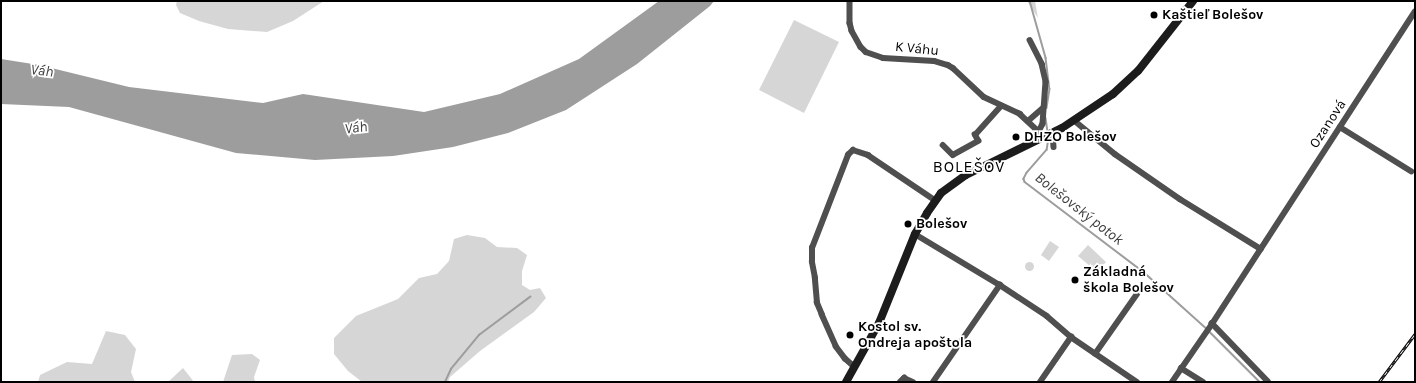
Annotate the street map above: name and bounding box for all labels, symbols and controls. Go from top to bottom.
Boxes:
place label: Kaštieľ Bolešov [1162,7,1263,23]
marker: Kaštieľ Bolešov [1149,10,1159,20]
street label: K Váhu [894,38,940,60]
water label: Váh [30,61,54,81]
street label: Ozanová [1306,97,1350,151]
water label: Váh [344,118,368,138]
place label: DHZO Bolešov [1024,129,1117,145]
marker: DHZO Bolešov [1011,132,1021,142]
district label: BOLEŠOV [933,157,1005,177]
water label: Bolešovský potok [1031,169,1127,249]
place label: Bolešov [916,216,967,232]
marker: Bolešov [903,219,913,229]
place label: Základná škola Bolešov [1083,264,1174,296]
marker: Základná škola Bolešov [1070,275,1080,285]
place label: Kostol sv. Ondreja apoštola [858,319,972,352]
marker: Kostol sv. Ondreja apoštola [845,330,855,340]

